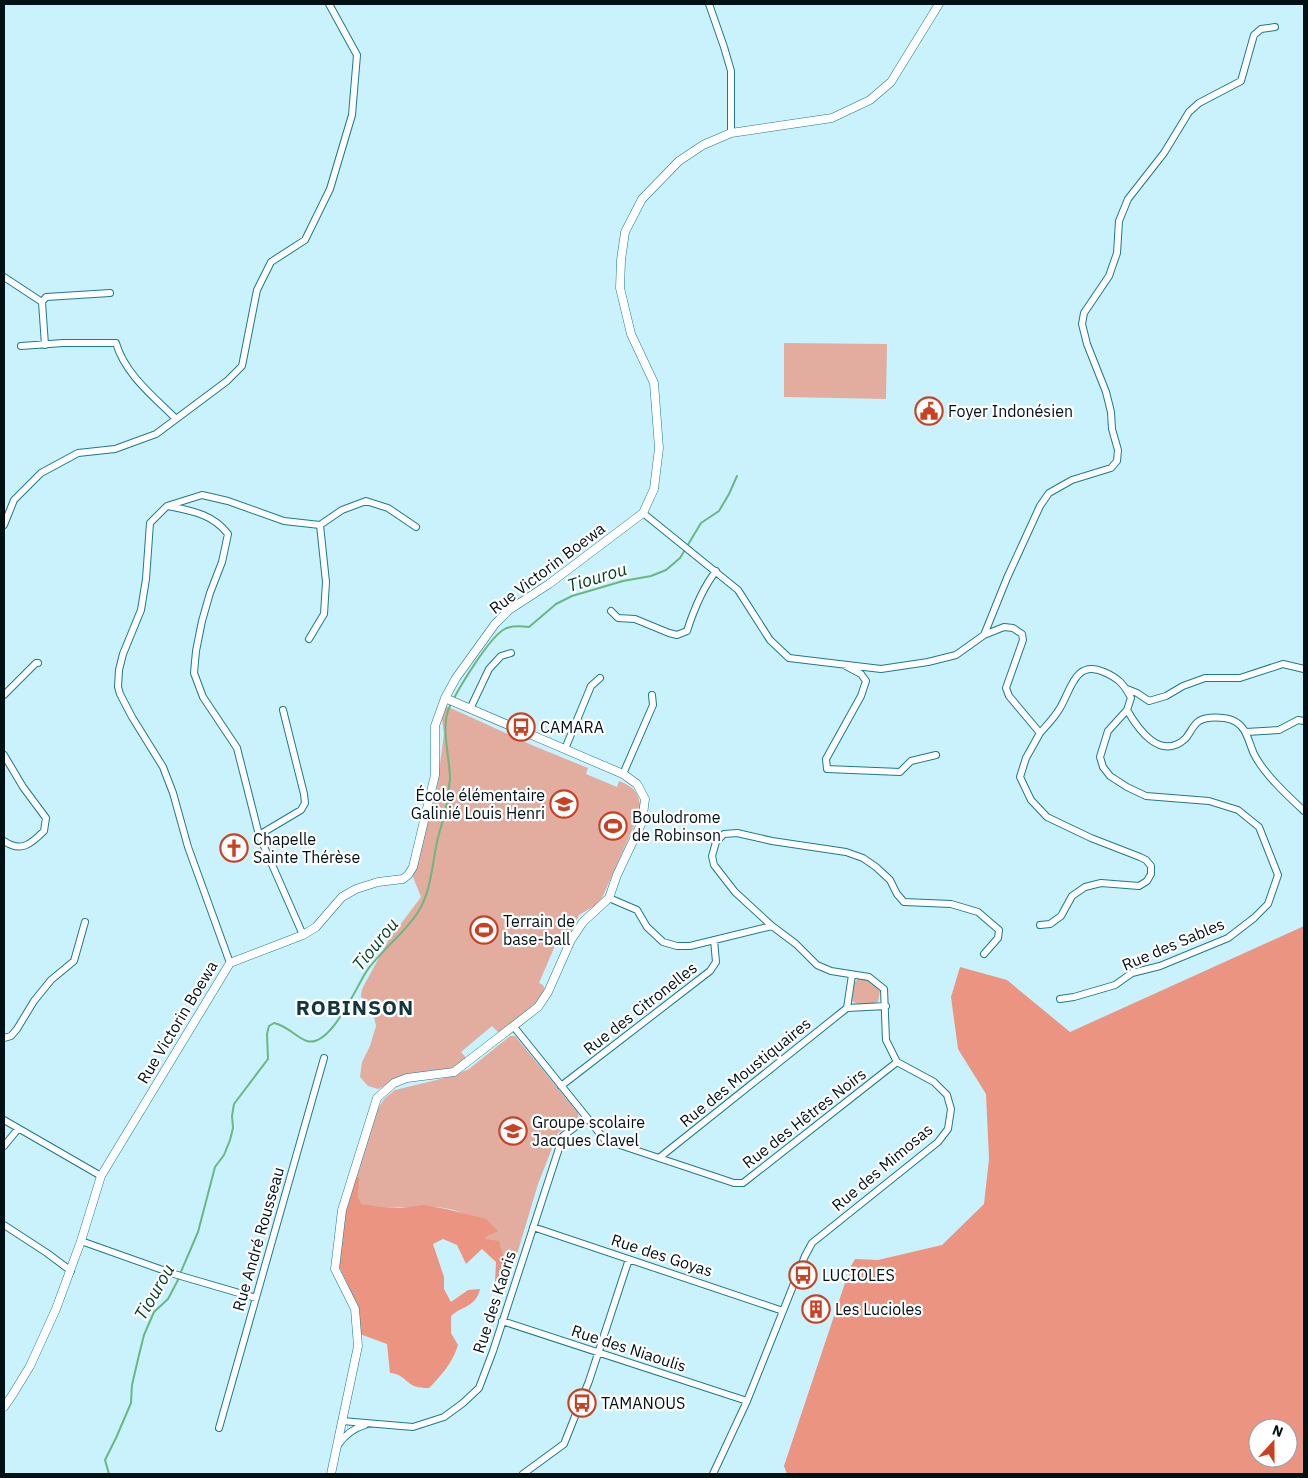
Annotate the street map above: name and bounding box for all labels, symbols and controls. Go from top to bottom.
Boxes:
public building icon: Foyer Indonésien [914,396,944,426]
place label: Foyer Indonésien [948,401,1073,421]
street label: Rue Victorin Boewa [485,518,609,618]
water label: Tiourou [564,557,630,597]
bus stop icon: CAMARA [506,712,536,742]
place label: CAMARA [540,717,604,737]
place label: École élémentaire Galinié Louis Henri [411,784,545,823]
school or university icon: École élémentaire Galinié Louis Henri [549,789,579,819]
place label: Boulodrome de Robinson [632,807,721,845]
sports icon: Boulodrome de Robinson [598,811,628,841]
place label: Chapelle Sainte Thérèse [253,829,360,867]
church icon: Chapelle Sainte Thérèse [219,833,249,863]
place label: Terrain de base-ball [503,911,575,949]
water label: Tiourou [347,913,403,975]
street label: Rue des Sables [1119,913,1227,975]
sports icon: Terrain de base-ball [469,915,499,945]
street label: Rue Victorin Boewa [132,957,222,1087]
street label: Rue des Citronelles [579,957,701,1059]
district label: ROBINSON [296,993,414,1021]
street label: Rue des Moustiquaires [675,1013,815,1131]
street label: Rue des Hêtres Noirs [738,1064,870,1172]
place label: Groupe scolaire Jacques Clavel [532,1112,645,1150]
school or university icon: Groupe scolaire Jacques Clavel [498,1116,528,1146]
street label: Rue des Mimosas [827,1119,937,1215]
street label: Rue André Rousseau [228,1165,288,1313]
street label: Rue des Goyas [609,1229,715,1281]
street label: Rue des Kaoris [468,1248,520,1356]
water label: Tiourou [129,1260,179,1324]
bus stop icon: LUCIOLES [788,1260,818,1290]
place label: LUCIOLES [822,1265,895,1285]
building icon: Les Lucioles [801,1294,831,1324]
place label: Les Lucioles [835,1299,922,1319]
street label: Rue des Niaoulis [569,1320,689,1376]
bus stop icon: TAMANOUS [567,1388,597,1418]
place label: TAMANOUS [601,1393,685,1413]
north arrow [1248,1418,1298,1468]
text: N [1270,1421,1286,1441]

